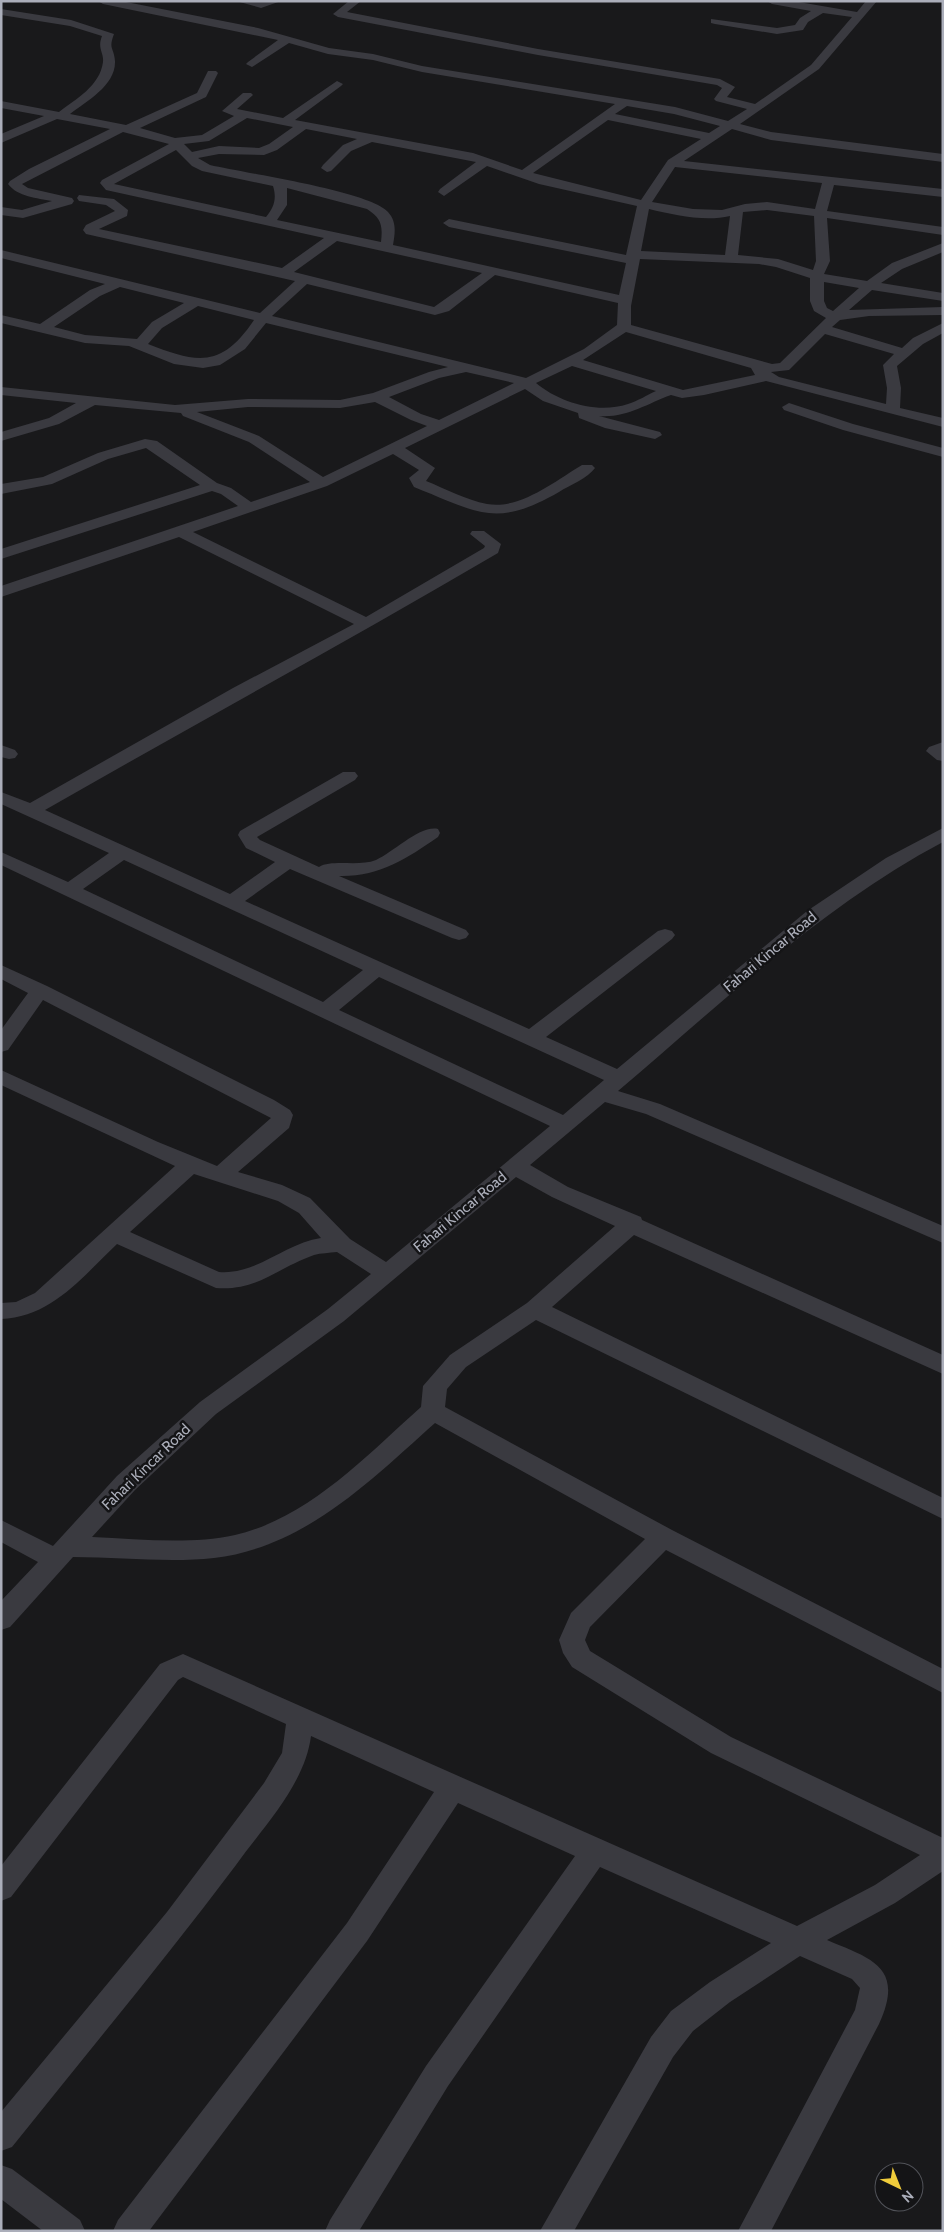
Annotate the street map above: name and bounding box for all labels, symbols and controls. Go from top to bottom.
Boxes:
street label: Fahari Kincar Road [720,908,820,996]
street label: Fahari Kincar Road [410,1168,510,1256]
street label: Fahari Kincar Road [98,1420,194,1514]
north arrow [874,2162,924,2212]
text: N [898,2187,918,2206]

